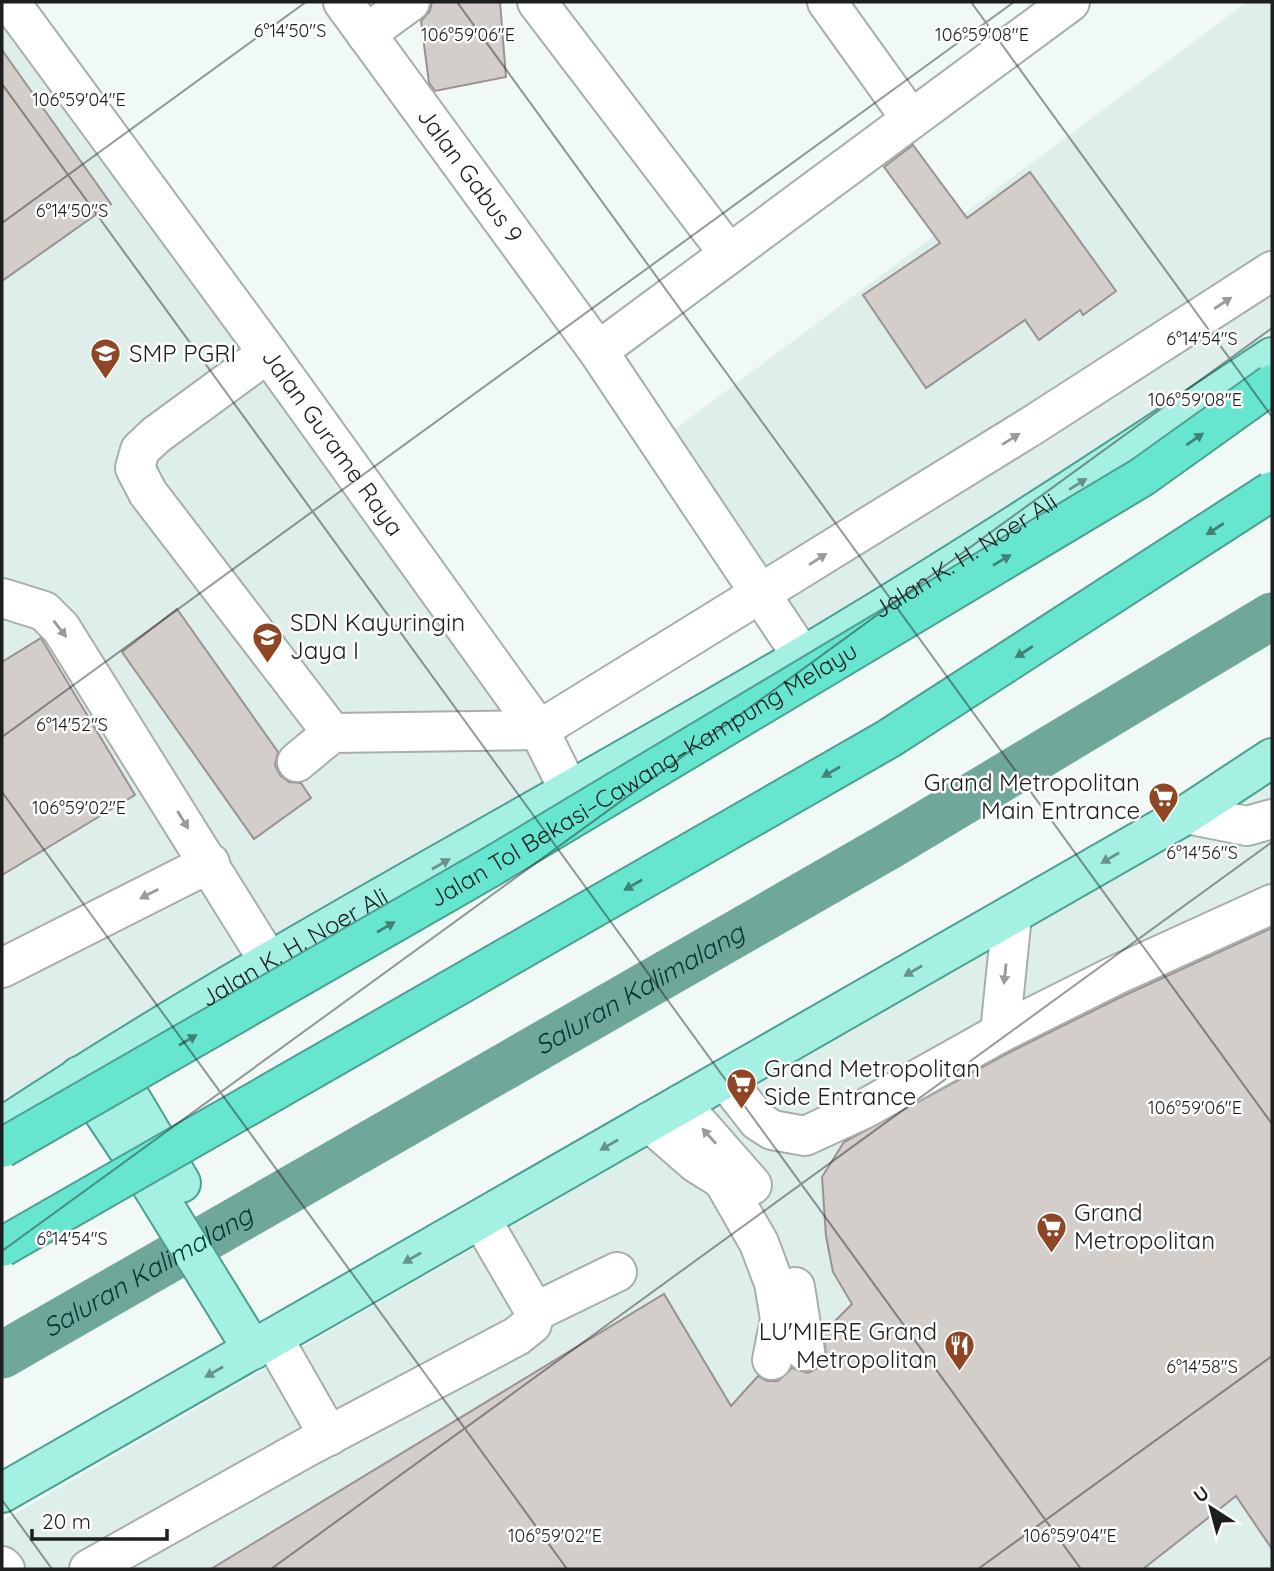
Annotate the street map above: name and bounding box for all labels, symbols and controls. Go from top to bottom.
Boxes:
text: 6°14'50"S [254,19,326,42]
text: 106°59'06"E [421,23,515,46]
text: 106°59'08"E [935,23,1029,46]
text: 106°59'04"E [32,88,126,111]
street label: Jalan Gabus 9 [411,102,530,248]
text: 6°14'50"S [36,199,108,222]
one-way arrow [1213,296,1233,309]
text: 6°14'54"S [1166,327,1238,350]
school or university icon: SMP PGRI [89,337,123,381]
place label: SMP PGRI [129,338,236,368]
street label: Jalan Gurame Raya [256,343,411,542]
text: 106°59'08"E [1148,388,1242,411]
one-way arrow [1186,432,1204,446]
one-way arrow [1001,433,1021,446]
one-way arrow [1069,477,1088,490]
street label: Jalan K. H. Noer Ali [867,486,1062,624]
one-way arrow [1206,522,1225,535]
one-way arrow [808,553,827,566]
one-way arrow [993,554,1012,567]
place label: SDN Kayuringin Jaya I [290,607,465,665]
one-way arrow [52,619,67,637]
school or university icon: SDN Kayuringin Jaya I [250,620,284,664]
street label: Jalan Tol Bekasi–Cawang–Kampung Melayu [424,635,862,913]
one-way arrow [1014,645,1034,658]
text: 6°14'52"S [36,713,108,736]
one-way arrow [821,766,840,778]
place label: Grand Metropolitan Main Entrance [924,767,1140,825]
supermarket icon: Grand Metropolitan Main Entrance [1146,780,1180,824]
text: 106°59'02"E [32,796,126,819]
one-way arrow [176,810,189,830]
text: 6°14'56"S [1166,841,1238,864]
one-way arrow [1101,852,1120,864]
one-way arrow [432,858,451,870]
one-way arrow [624,879,643,891]
street label: Jalan K. H. Noer Ali [195,880,393,1013]
one-way arrow [139,888,159,899]
water label: Saluran Kalimalang [529,915,751,1062]
one-way arrow [376,921,395,933]
one-way arrow [999,963,1010,985]
one-way arrow [903,965,922,977]
one-way arrow [179,1034,198,1047]
place label: Grand Metropolitan Side Entrance [764,1053,980,1111]
supermarket icon: Grand Metropolitan Side Entrance [724,1066,758,1110]
text: 106°59'06"E [1148,1096,1242,1119]
one-way arrow [702,1127,717,1144]
one-way arrow [600,1139,619,1151]
water label: Saluran Kalimalang [37,1197,260,1344]
place label: Grand Metropolitan [1074,1197,1215,1255]
supermarket icon: Grand Metropolitan [1034,1210,1068,1254]
text: 6°14'54"S [36,1227,108,1250]
one-way arrow [402,1252,421,1265]
place label: LU'MIERE Grand Metropolitan [759,1316,937,1374]
restaurant icon: LU'MIERE Grand Metropolitan [943,1329,977,1373]
text: 6°14'58"S [1166,1355,1238,1378]
one-way arrow [204,1366,223,1378]
north arrow [1176,1473,1246,1543]
text: U [1189,1481,1213,1508]
scale bar [32,1498,166,1542]
text: 20 m [42,1508,91,1534]
text: 106°59'02"E [508,1524,602,1547]
text: 106°59'04"E [1023,1524,1117,1547]

